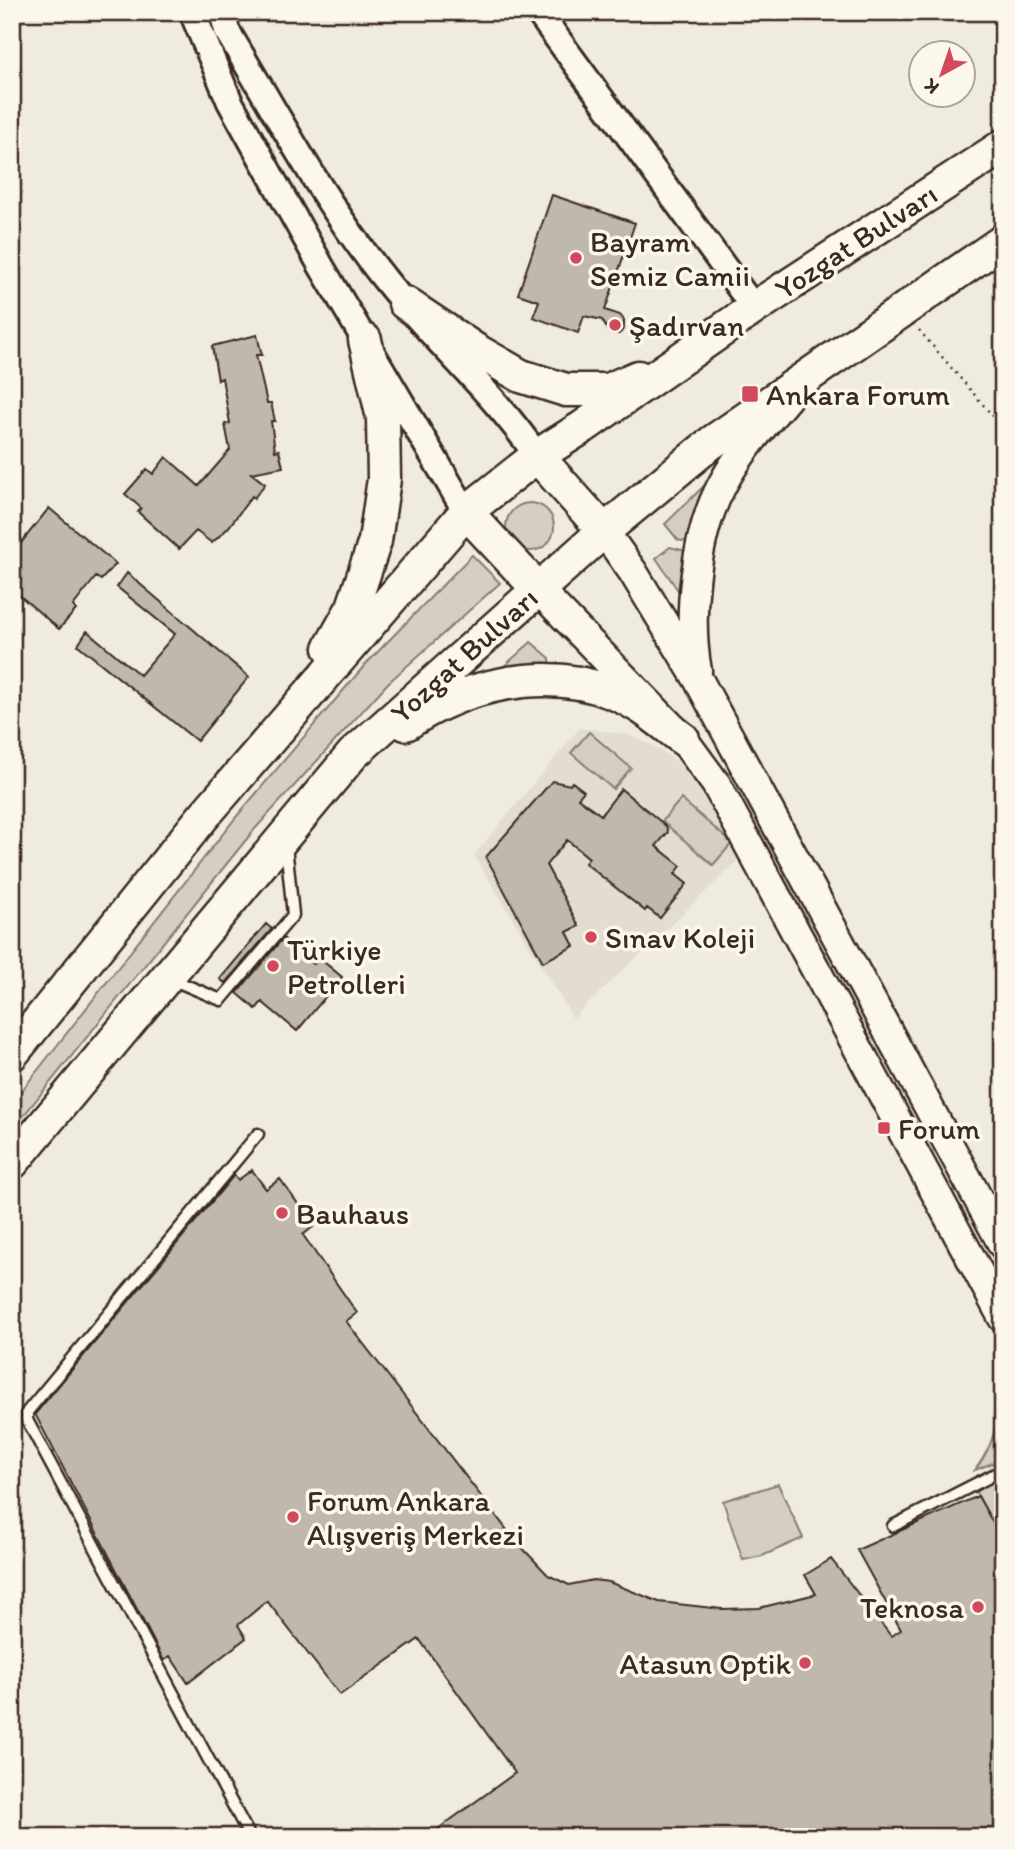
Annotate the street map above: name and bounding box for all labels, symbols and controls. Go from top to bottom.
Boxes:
north arrow [906,38,976,108]
text: K [919,73,943,99]
street label: Yozgat Bulvarı [768,175,944,307]
place label: Bayram Semiz Camii [590,223,750,294]
marker: Bayram Semiz Camii [568,250,584,266]
place label: Şadırvan [629,307,744,344]
marker: Şadırvan [607,317,623,333]
place label: Ankara Forum [766,376,950,413]
marker: Ankara Forum [740,384,760,404]
street label: Yozgat Bulvarı [383,579,545,731]
place label: Sınav Koleji [605,919,755,956]
marker: Sınav Koleji [583,929,599,945]
place label: Türkiye Petrolleri [287,931,406,1002]
marker: Türkiye Petrolleri [265,958,281,974]
place label: Forum [898,1110,980,1147]
marker: Forum [876,1120,892,1136]
place label: Bauhaus [296,1195,409,1232]
marker: Bauhaus [274,1205,290,1221]
place label: Forum Ankara Alışveriş Merkezi [307,1482,524,1553]
marker: Forum Ankara Alışveriş Merkezi [285,1509,301,1525]
place label: Teknosa [860,1589,964,1626]
marker: Teknosa [970,1599,986,1615]
place label: Atasun Optik [619,1645,791,1682]
marker: Atasun Optik [797,1655,813,1671]

